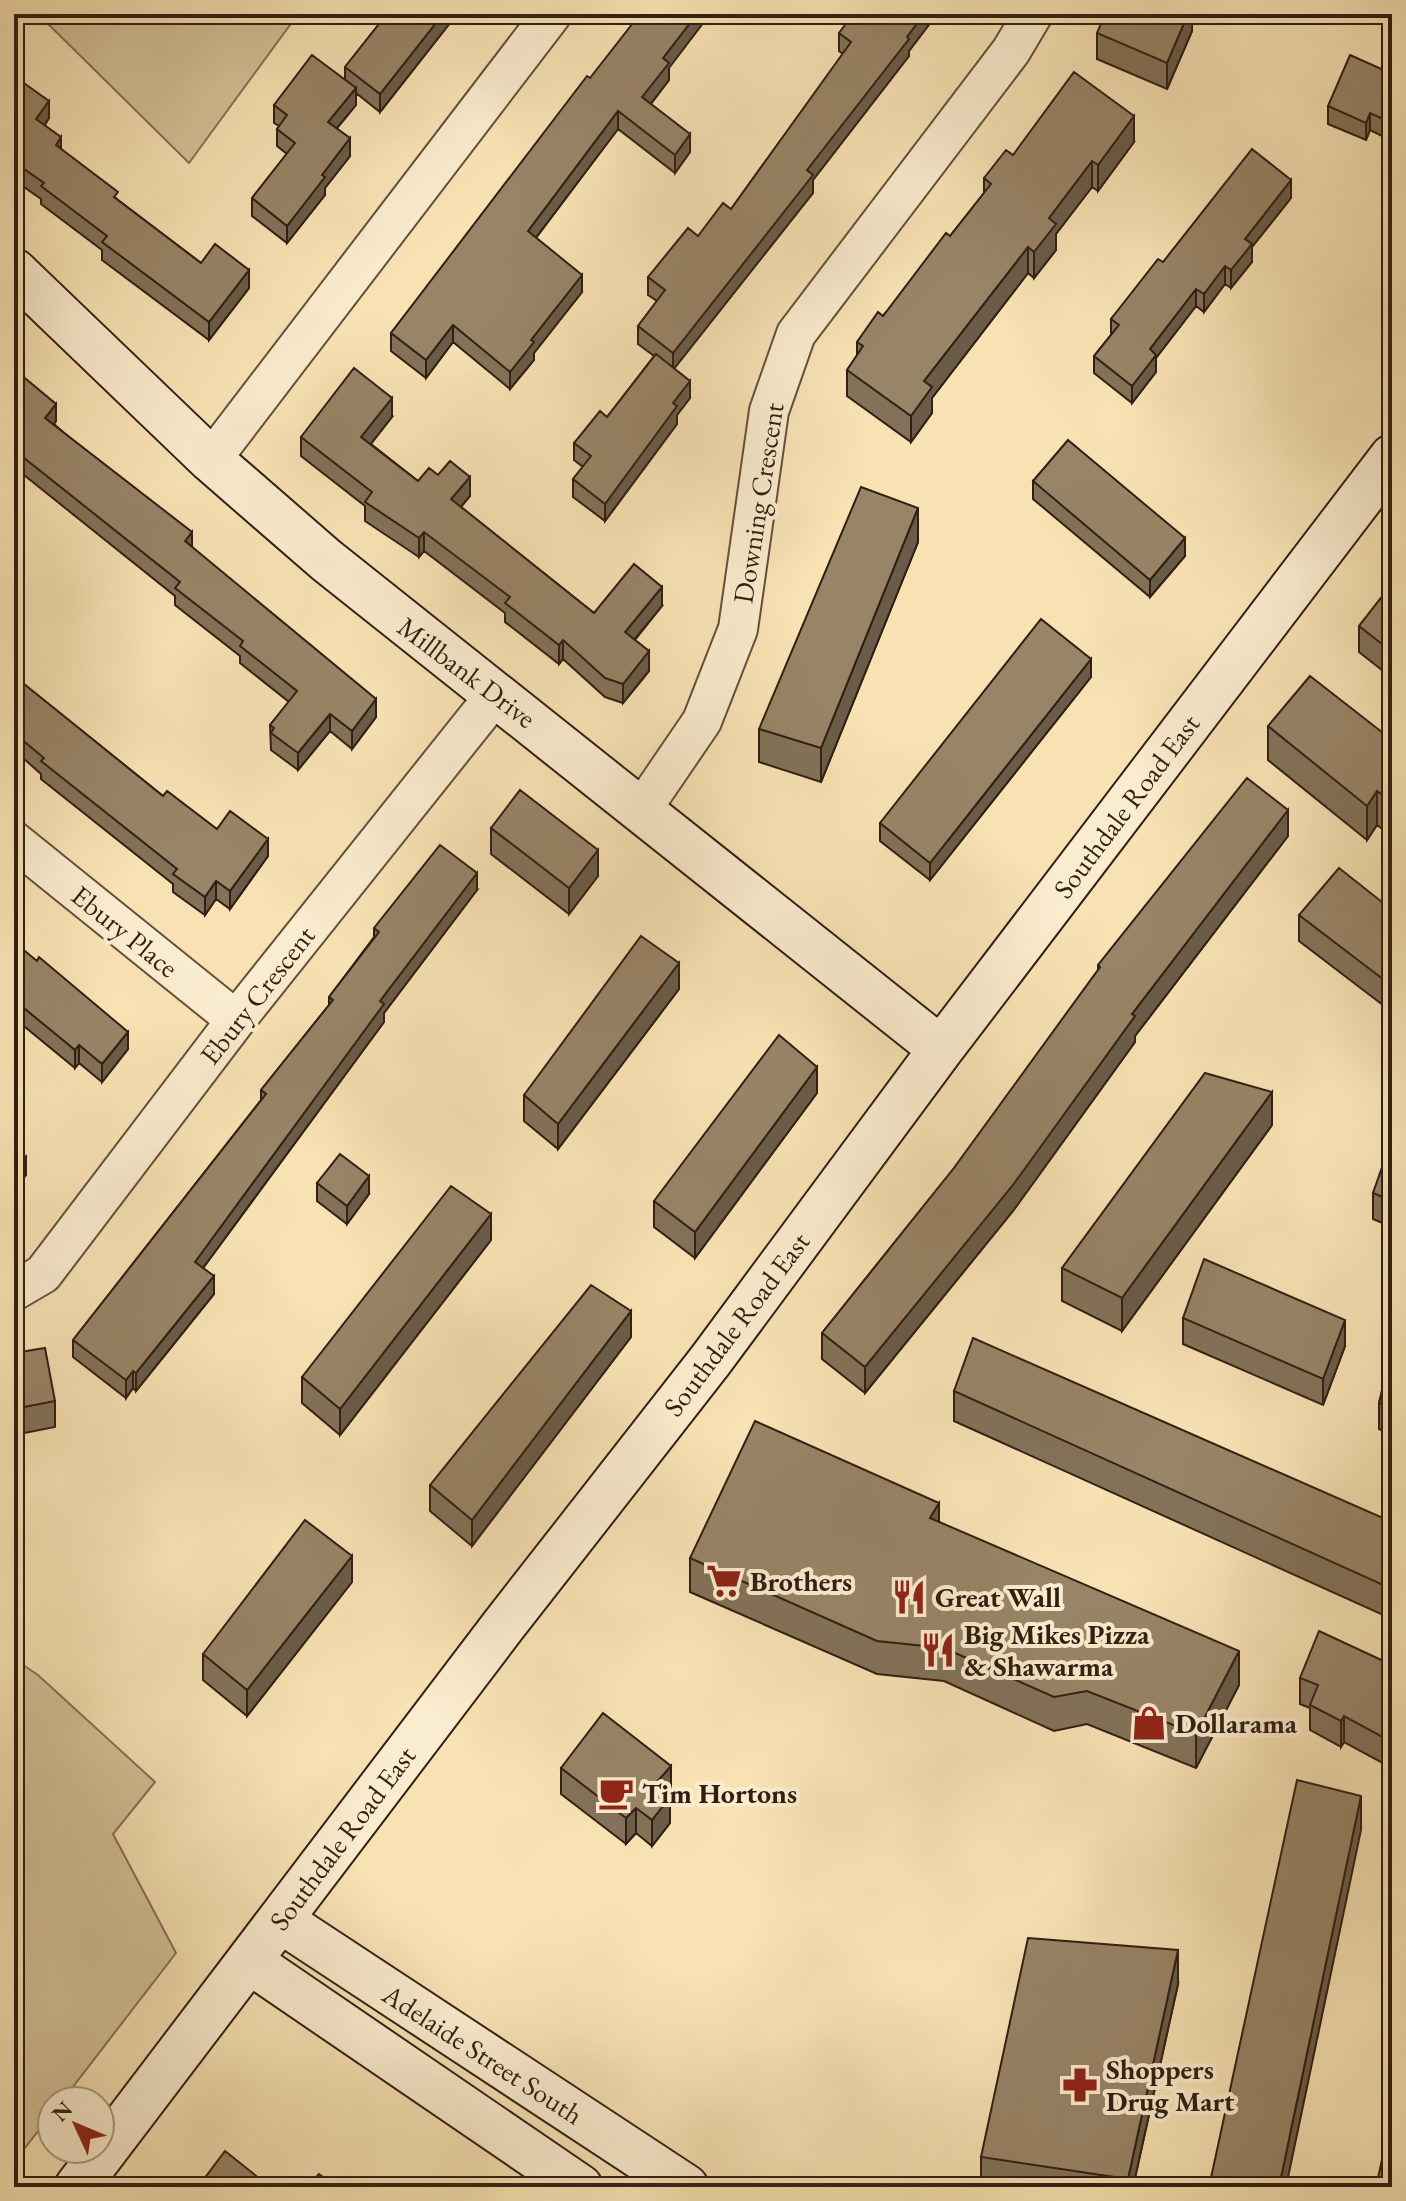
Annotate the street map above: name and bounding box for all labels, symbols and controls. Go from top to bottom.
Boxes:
street label: Downing Crescent [724,400,792,606]
street label: Millbank Drive [391,608,543,736]
street label: Southdale Road East [1045,706,1207,905]
street label: Ebury Place [64,877,186,985]
street label: Ebury Crescent [191,918,323,1072]
street label: Southdale Road East [655,1224,817,1423]
supermarket icon: Brothers [705,1562,743,1600]
place label: Brothers [750,1563,852,1599]
restaurant icon: Great Wall [890,1578,928,1616]
place label: Great Wall [935,1579,1061,1615]
place label: Big Mikes Pizza & Shawarma [964,1616,1150,1684]
restaurant icon: Big Mikes Pizza & Shawarma [919,1631,957,1669]
shop icon: Dollarama [1130,1704,1168,1742]
place label: Dollarama [1175,1705,1298,1741]
street label: Southdale Road East [261,1738,423,1937]
cafe icon: Tim Hortons [597,1774,635,1812]
place label: Tim Hortons [642,1775,797,1811]
street label: Adelaide Street South [375,1975,590,2132]
place label: Shoppers Drug Mart [1106,2051,1235,2119]
pharmacy icon: Shoppers Drug Mart [1061,2066,1099,2104]
north arrow [36,2085,116,2165]
text: N [45,2095,79,2128]

